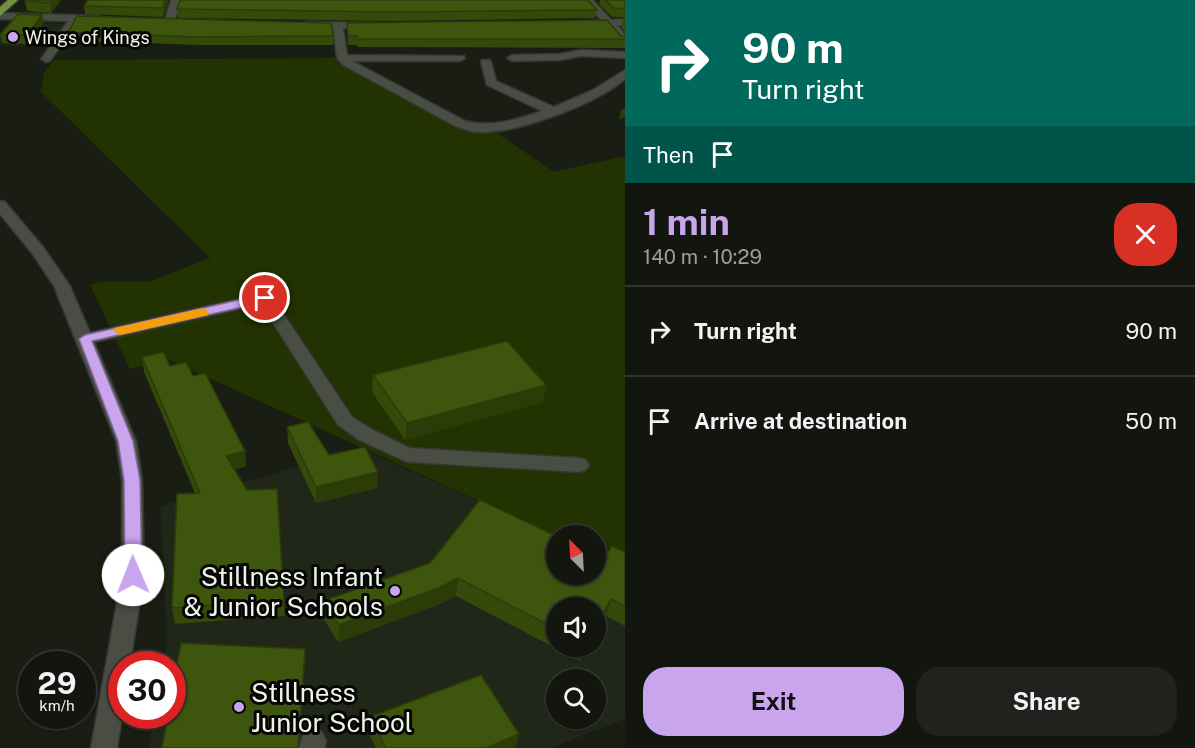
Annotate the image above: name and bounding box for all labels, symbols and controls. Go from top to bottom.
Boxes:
text: 90 m [742,23,844,72]
icon: right [643,24,721,102]
place label: Wings of Kings [25,27,150,48]
marker: Wings of Kings [6,30,20,44]
text: Turn right [742,73,865,105]
icon: arrive [706,138,739,171]
text: Then [643,142,694,168]
text: 1 min [643,201,730,243]
button: close [1114,203,1177,266]
text: 140 m · 10:29 [643,245,762,269]
pin [239,272,290,323]
icon: arrive [248,281,281,314]
icon: right [643,315,676,348]
text: Turn right [694,318,797,344]
text: 90 m [1126,318,1177,344]
icon: arrive [643,405,676,438]
text: Arrive at destination [694,408,907,434]
text: 50 m [1125,408,1177,434]
north arrow [546,525,606,585]
map controls [546,525,606,729]
position arrow [101,543,165,607]
place label: Stillness Infant & Junior Schools [184,561,383,622]
marker: Stillness Infant & Junior Schools [388,584,402,598]
button: sound [546,597,606,657]
speed limit sign: 30 [108,651,186,729]
text: 29 [38,665,76,701]
button: Exit [643,667,904,736]
button: Share [916,667,1177,736]
button: search [546,669,606,729]
place label: Stillness Junior School [251,677,413,738]
text: km/h [39,697,75,714]
marker: Stillness Junior School [232,700,246,714]

